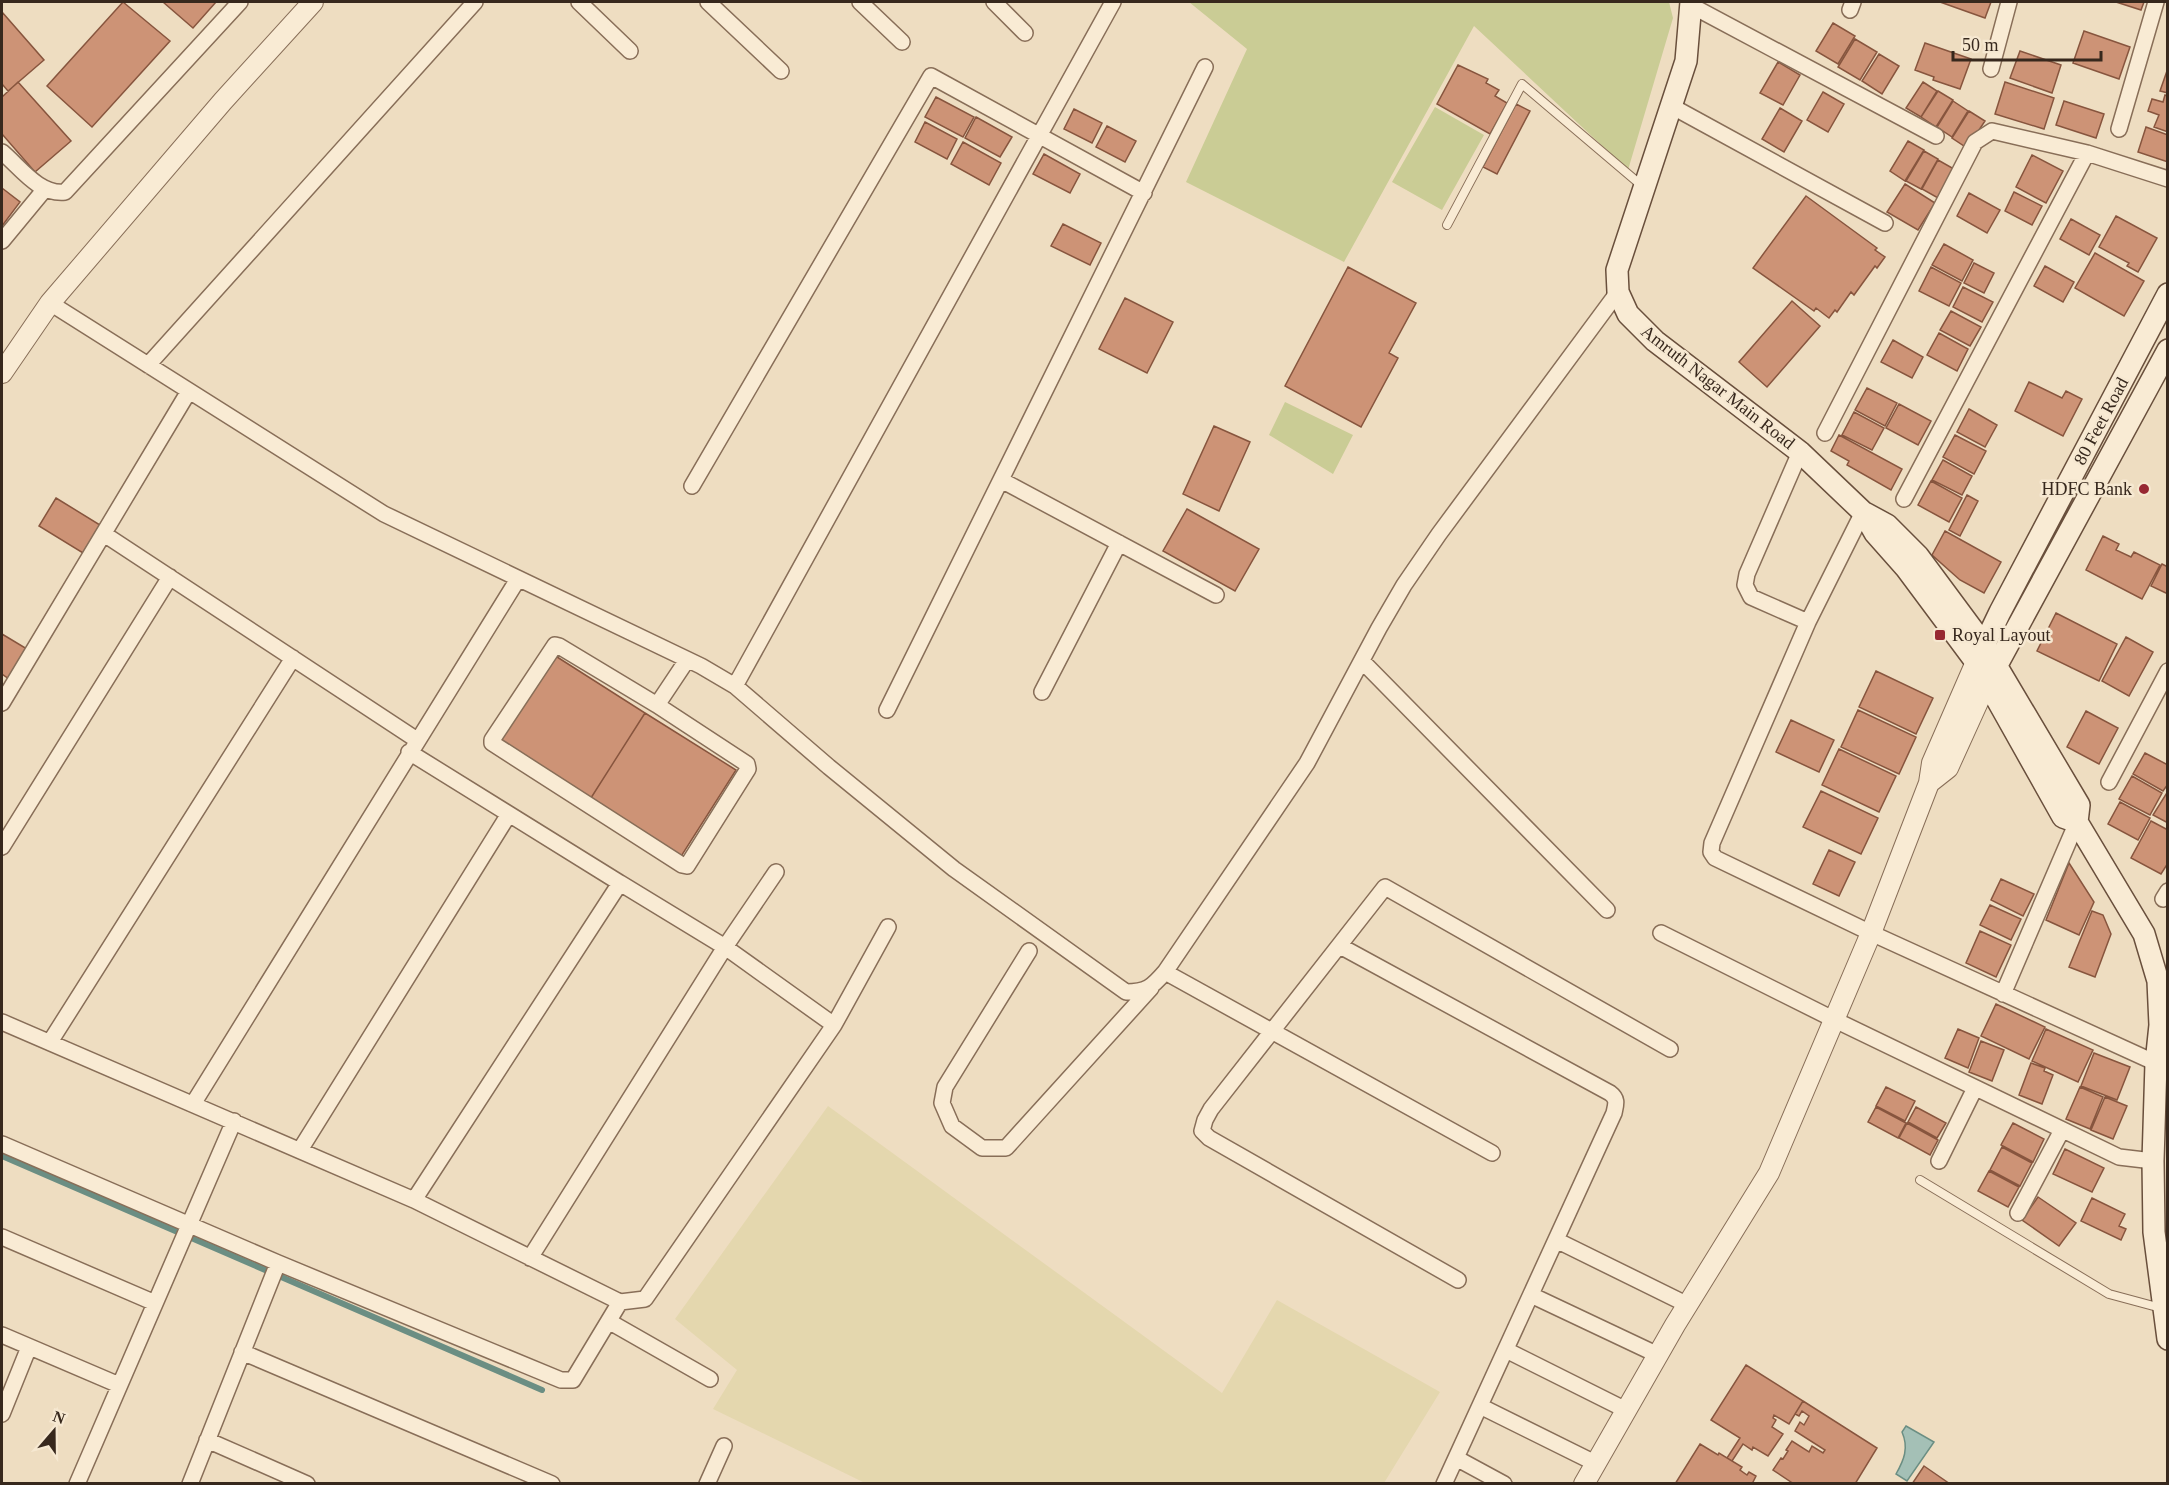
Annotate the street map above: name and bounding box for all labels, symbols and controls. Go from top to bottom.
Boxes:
scale bar [1953,24,2102,62]
text: 50 m [1962,35,1999,55]
street label: Amruth Nagar Main Road [1637,321,1799,453]
street label: 80 Feet Road [2070,374,2132,468]
place label: HDFC Bank [2041,479,2132,499]
marker: HDFC Bank [2137,482,2151,496]
place label: Royal Layout [1952,625,2050,645]
marker: Royal Layout [1933,628,1947,642]
north arrow [24,1401,84,1461]
text: N [51,1407,68,1427]

